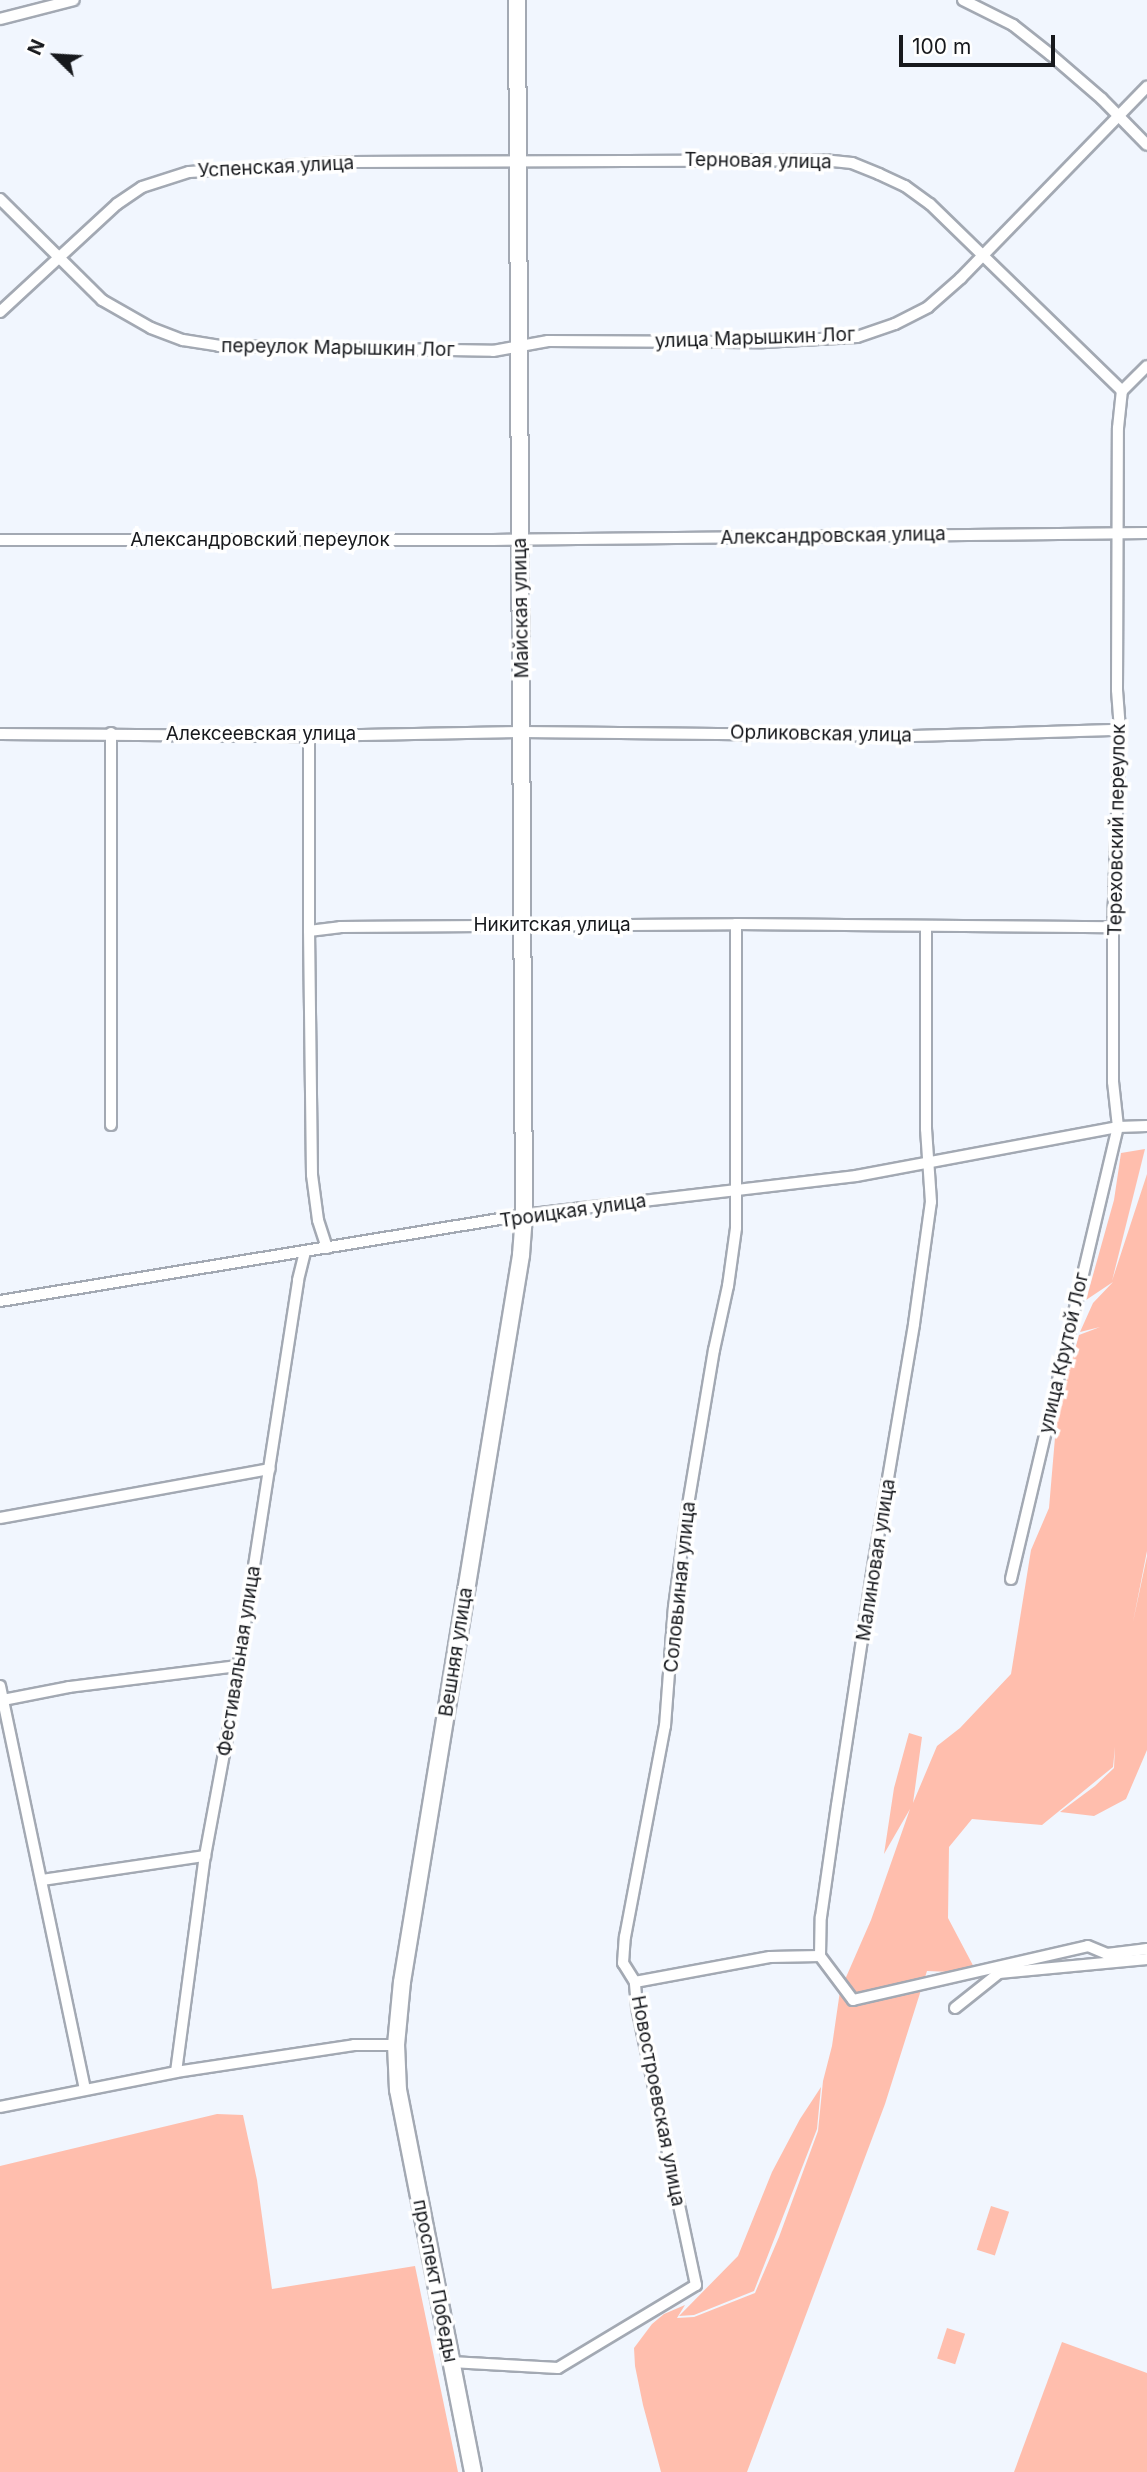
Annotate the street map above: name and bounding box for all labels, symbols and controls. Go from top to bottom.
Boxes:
north arrow [21,21,91,91]
scale bar [902,21,1058,65]
text: 100 m [912,34,971,59]
text: N [23,36,50,59]
street label: Терновая улица [684,148,832,174]
street label: Успенская улица [197,152,355,182]
street label: улица Марышкин Лог [654,323,856,353]
street label: переулок Марышкин Лог [221,335,455,361]
street label: Александровская улица [720,523,946,549]
street label: Александровский переулок [130,529,390,551]
street label: Майская улица [508,537,534,679]
street label: Орликовская улица [730,721,912,747]
street label: Алексеевская улица [166,723,356,745]
street label: Тереховский переулок [1104,724,1130,936]
street label: Никитская улица [473,914,631,936]
street label: Троицкая улица [498,1189,648,1233]
street label: улица Крутой Лог [1034,1270,1094,1436]
street label: Малиновая улица [852,1477,900,1643]
street label: Соловьиная улица [660,1500,700,1674]
street label: Фестивальная улица [213,1564,265,1758]
street label: Вешняя улица [435,1586,477,1718]
street label: Новостроевская улица [626,1994,690,2208]
street label: проспект Победы [408,2198,462,2364]

